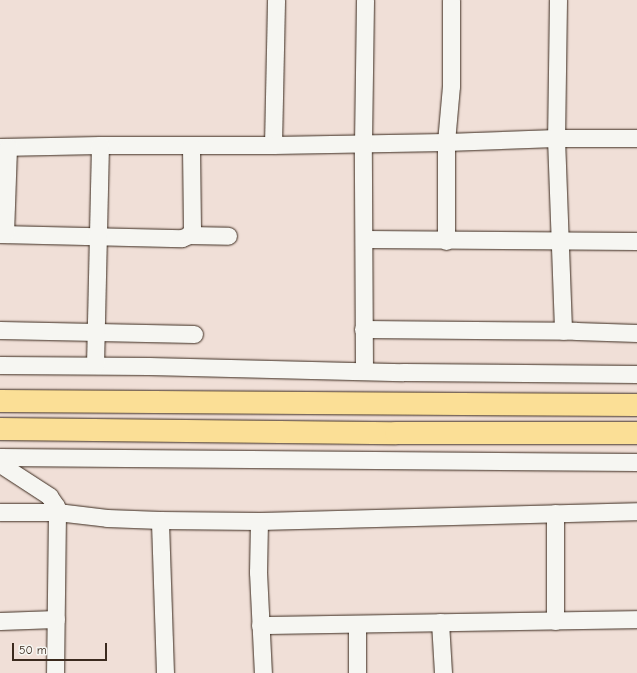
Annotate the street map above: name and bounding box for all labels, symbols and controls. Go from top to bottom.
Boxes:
scale bar [14,635,109,661]
text: 50 m [19,643,47,657]

